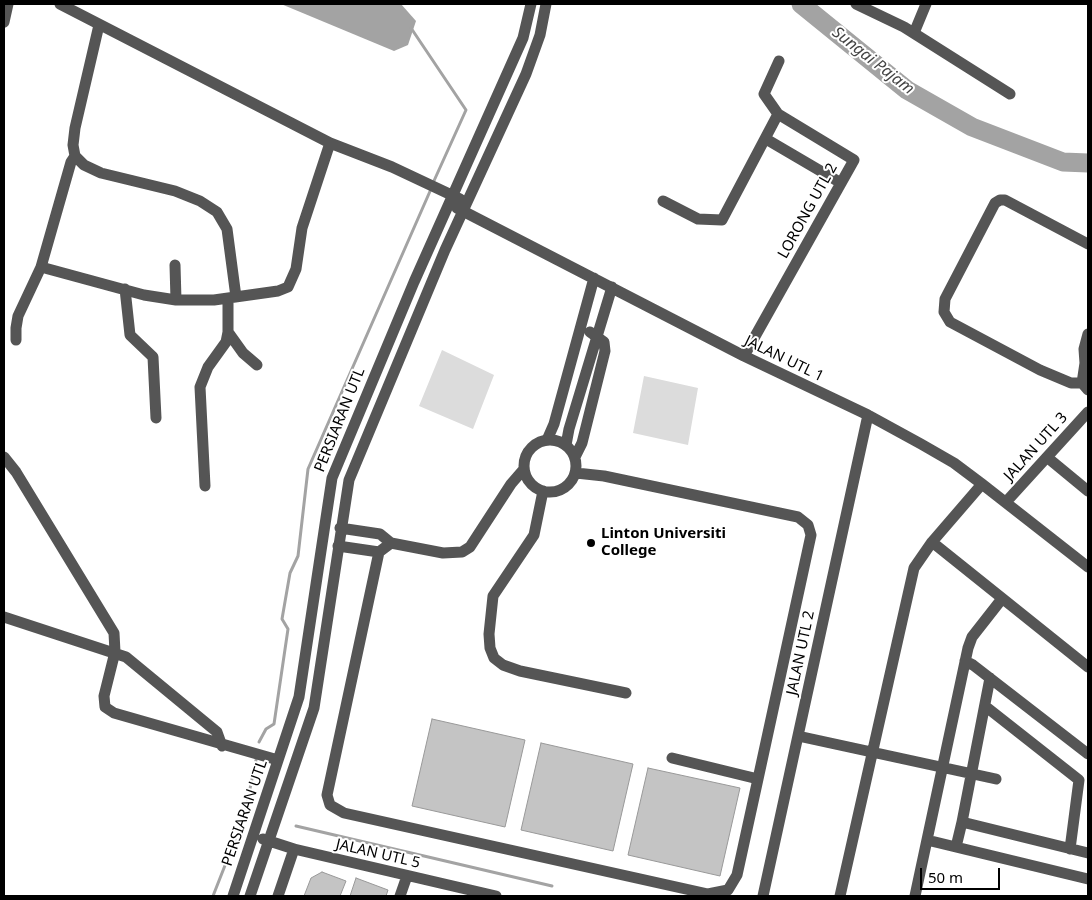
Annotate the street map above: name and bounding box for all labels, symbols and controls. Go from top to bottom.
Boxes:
water label: Sungai Pajam [828,23,918,99]
street label: LORONG UTL 2 [774,160,842,262]
street label: JALAN UTL 1 [741,332,827,386]
street label: PERSIARAN UTL [311,365,369,475]
street label: JALAN UTL 3 [1001,409,1071,485]
place label: Linton Universiti College [601,525,726,560]
marker: Linton Universiti College [585,537,597,549]
street label: JALAN UTL 2 [783,609,819,697]
street label: PERSIARAN UTL [218,758,272,868]
street label: JALAN UTL 5 [334,836,422,872]
scale bar [922,858,1002,890]
text: 50 m [928,867,963,887]

